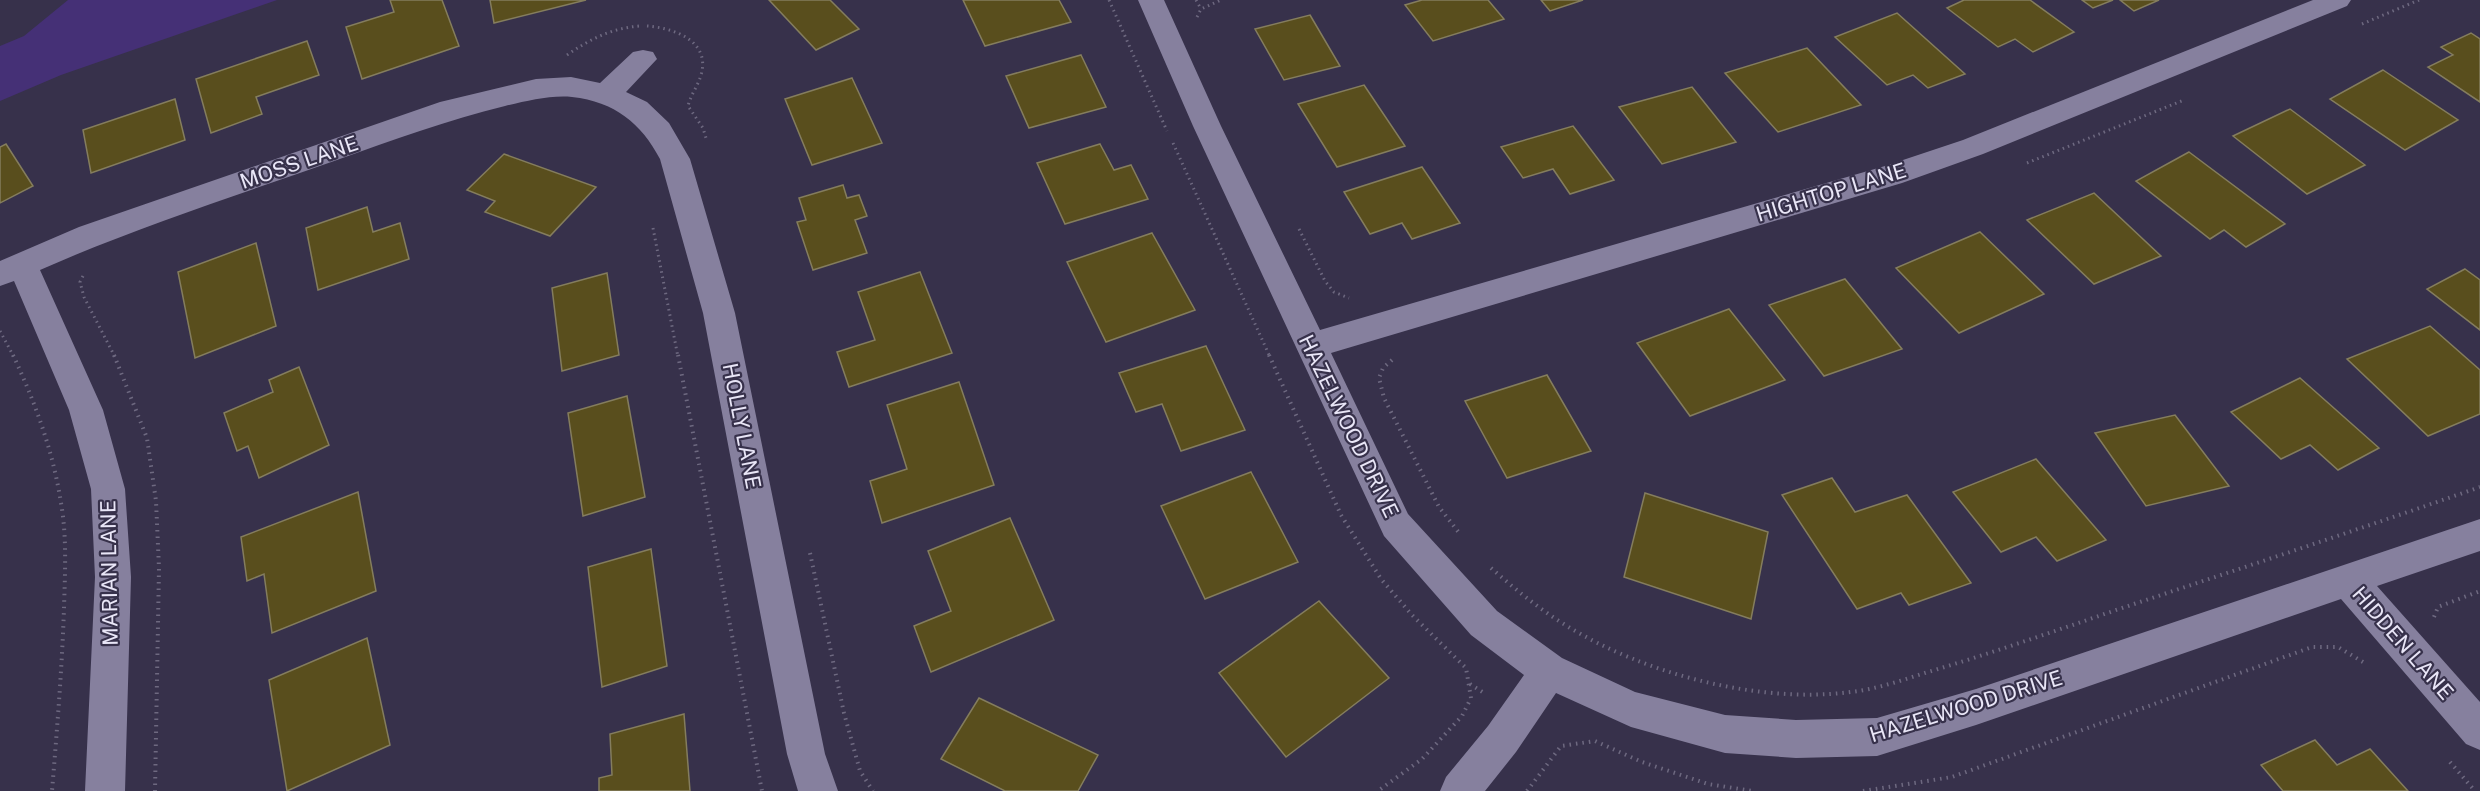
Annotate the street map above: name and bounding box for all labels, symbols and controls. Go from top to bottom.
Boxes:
street label: MOSS LANE [237,130,361,194]
street label: HIGHTOP LANE [1753,157,1909,227]
street label: HAZELWOOD DRIVE [1294,330,1404,522]
street label: HOLLY LANE [718,361,766,491]
street label: MARIAN LANE [95,500,123,646]
street label: HIDDEN LANE [2347,581,2459,705]
street label: HAZELWOOD DRIVE [1867,665,2065,747]

